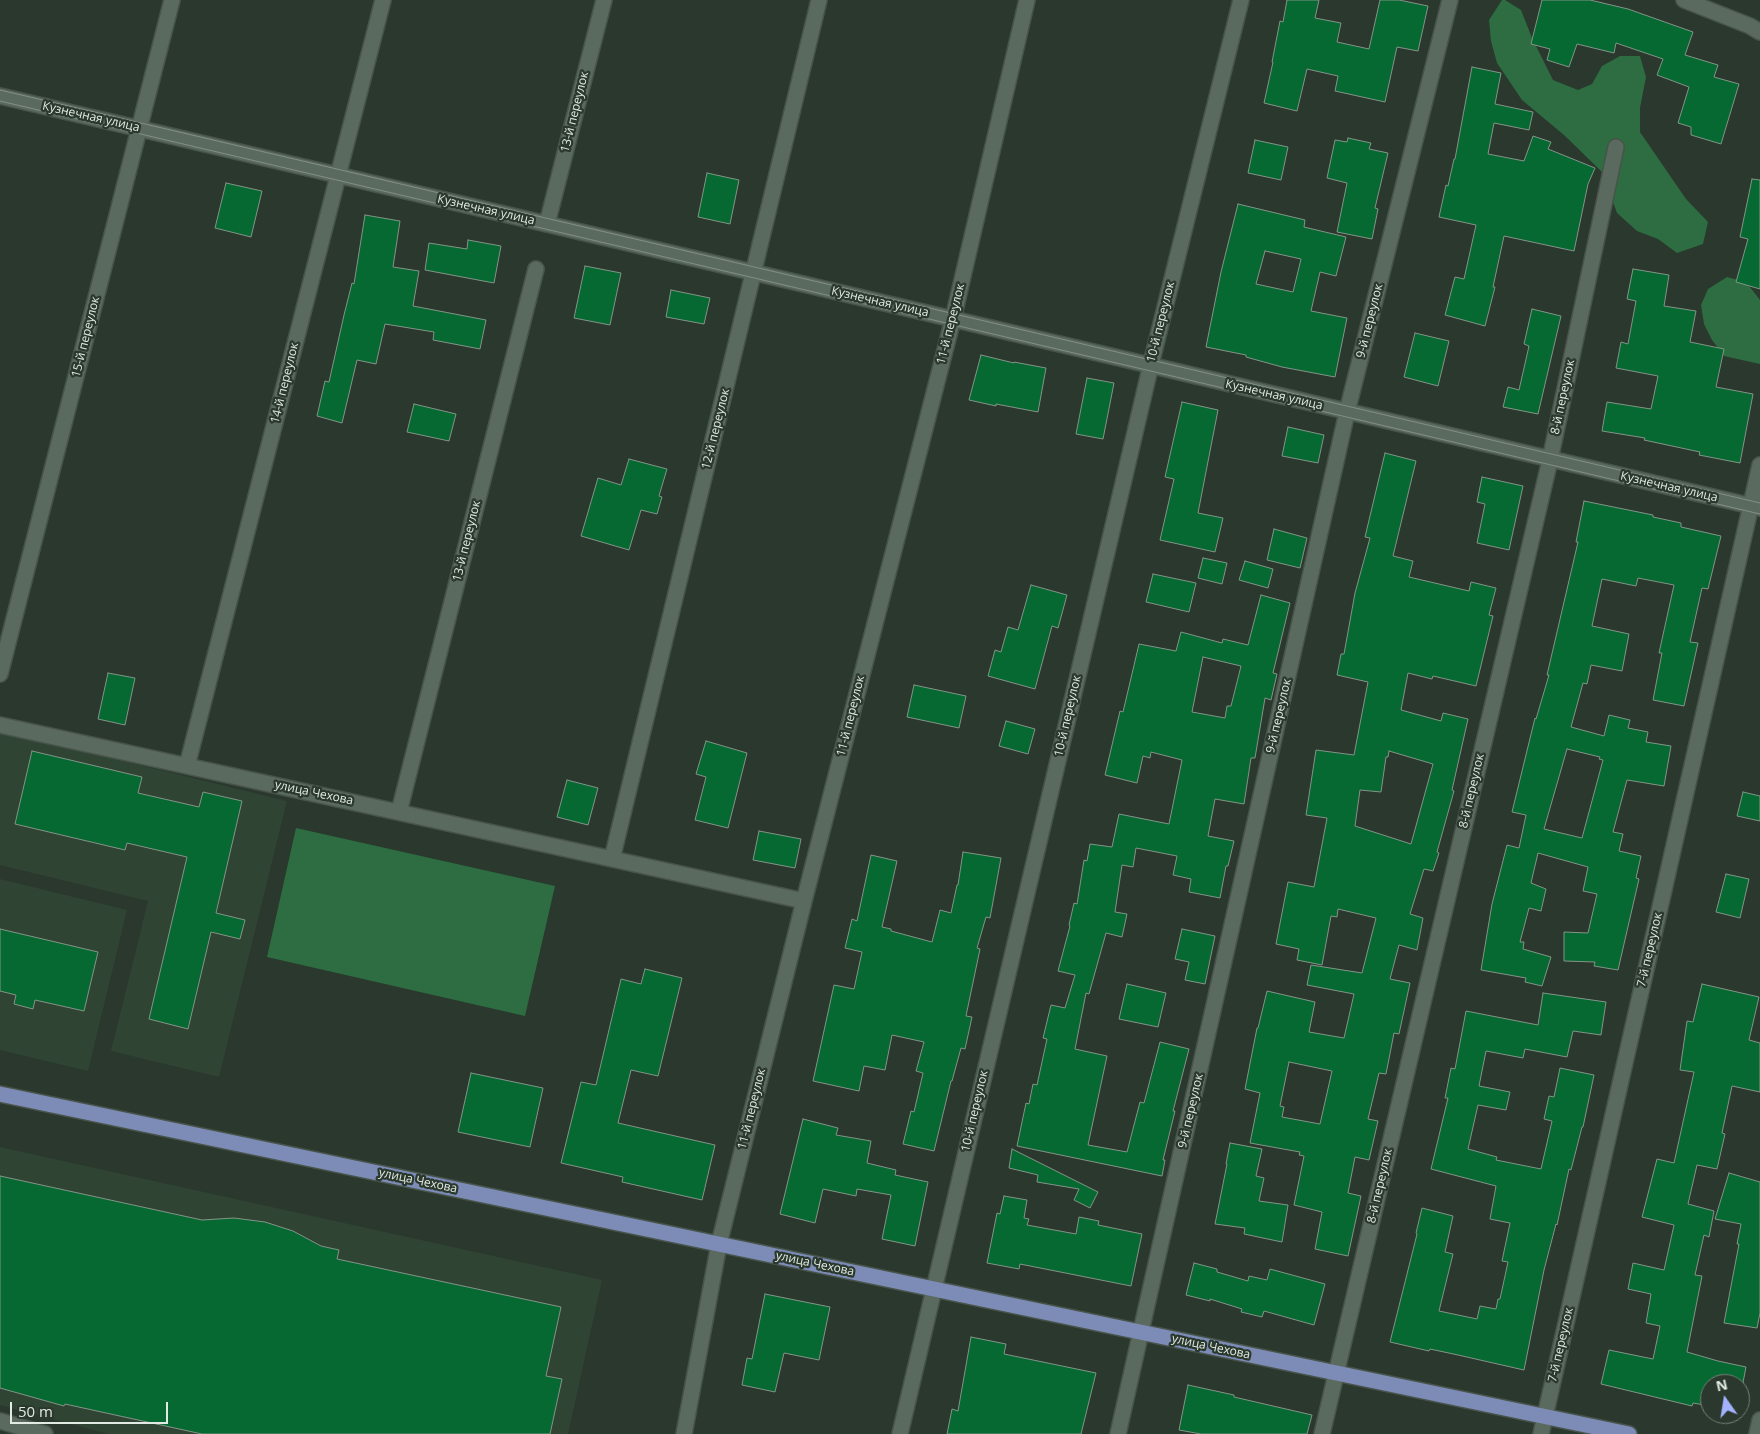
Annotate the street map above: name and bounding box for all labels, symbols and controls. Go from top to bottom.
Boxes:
street label: 13-й переулок [558,70,592,154]
street label: Кузнечная улица [41,99,141,135]
street label: Кузнечная улица [436,192,536,228]
street label: 10-й переулок [1144,280,1178,364]
street label: 11-й переулок [934,282,968,366]
street label: 9-й переулок [1354,282,1386,360]
street label: Кузнечная улица [830,284,930,320]
street label: 15-й переулок [69,295,103,379]
street label: 14-й переулок [268,341,302,425]
street label: 8-й переулок [1548,358,1578,436]
street label: Кузнечная улица [1224,377,1324,413]
street label: 12-й переулок [699,387,733,471]
street label: Кузнечная улица [1619,469,1719,505]
street label: 13-й переулок [450,499,484,583]
street label: 11-й переулок [834,674,868,758]
street label: 10-й переулок [1052,674,1084,758]
street label: 9-й переулок [1263,677,1295,755]
street label: 8-й переулок [1456,752,1488,830]
street label: улица Чехова [273,778,355,808]
street label: 7-й переулок [1634,911,1666,989]
street label: 11-й переулок [735,1067,769,1151]
street label: 10-й переулок [959,1069,991,1153]
street label: 9-й переулок [1175,1072,1207,1150]
street label: 8-й переулок [1364,1147,1396,1225]
street label: улица Чехова [377,1166,459,1196]
street label: улица Чехова [774,1249,856,1279]
street label: 7-й переулок [1545,1306,1577,1384]
street label: улица Чехова [1170,1332,1252,1362]
north arrow [1700,1374,1750,1424]
text: N [1714,1374,1729,1395]
scale bar [12,1392,170,1424]
text: 50 m [18,1401,53,1421]

